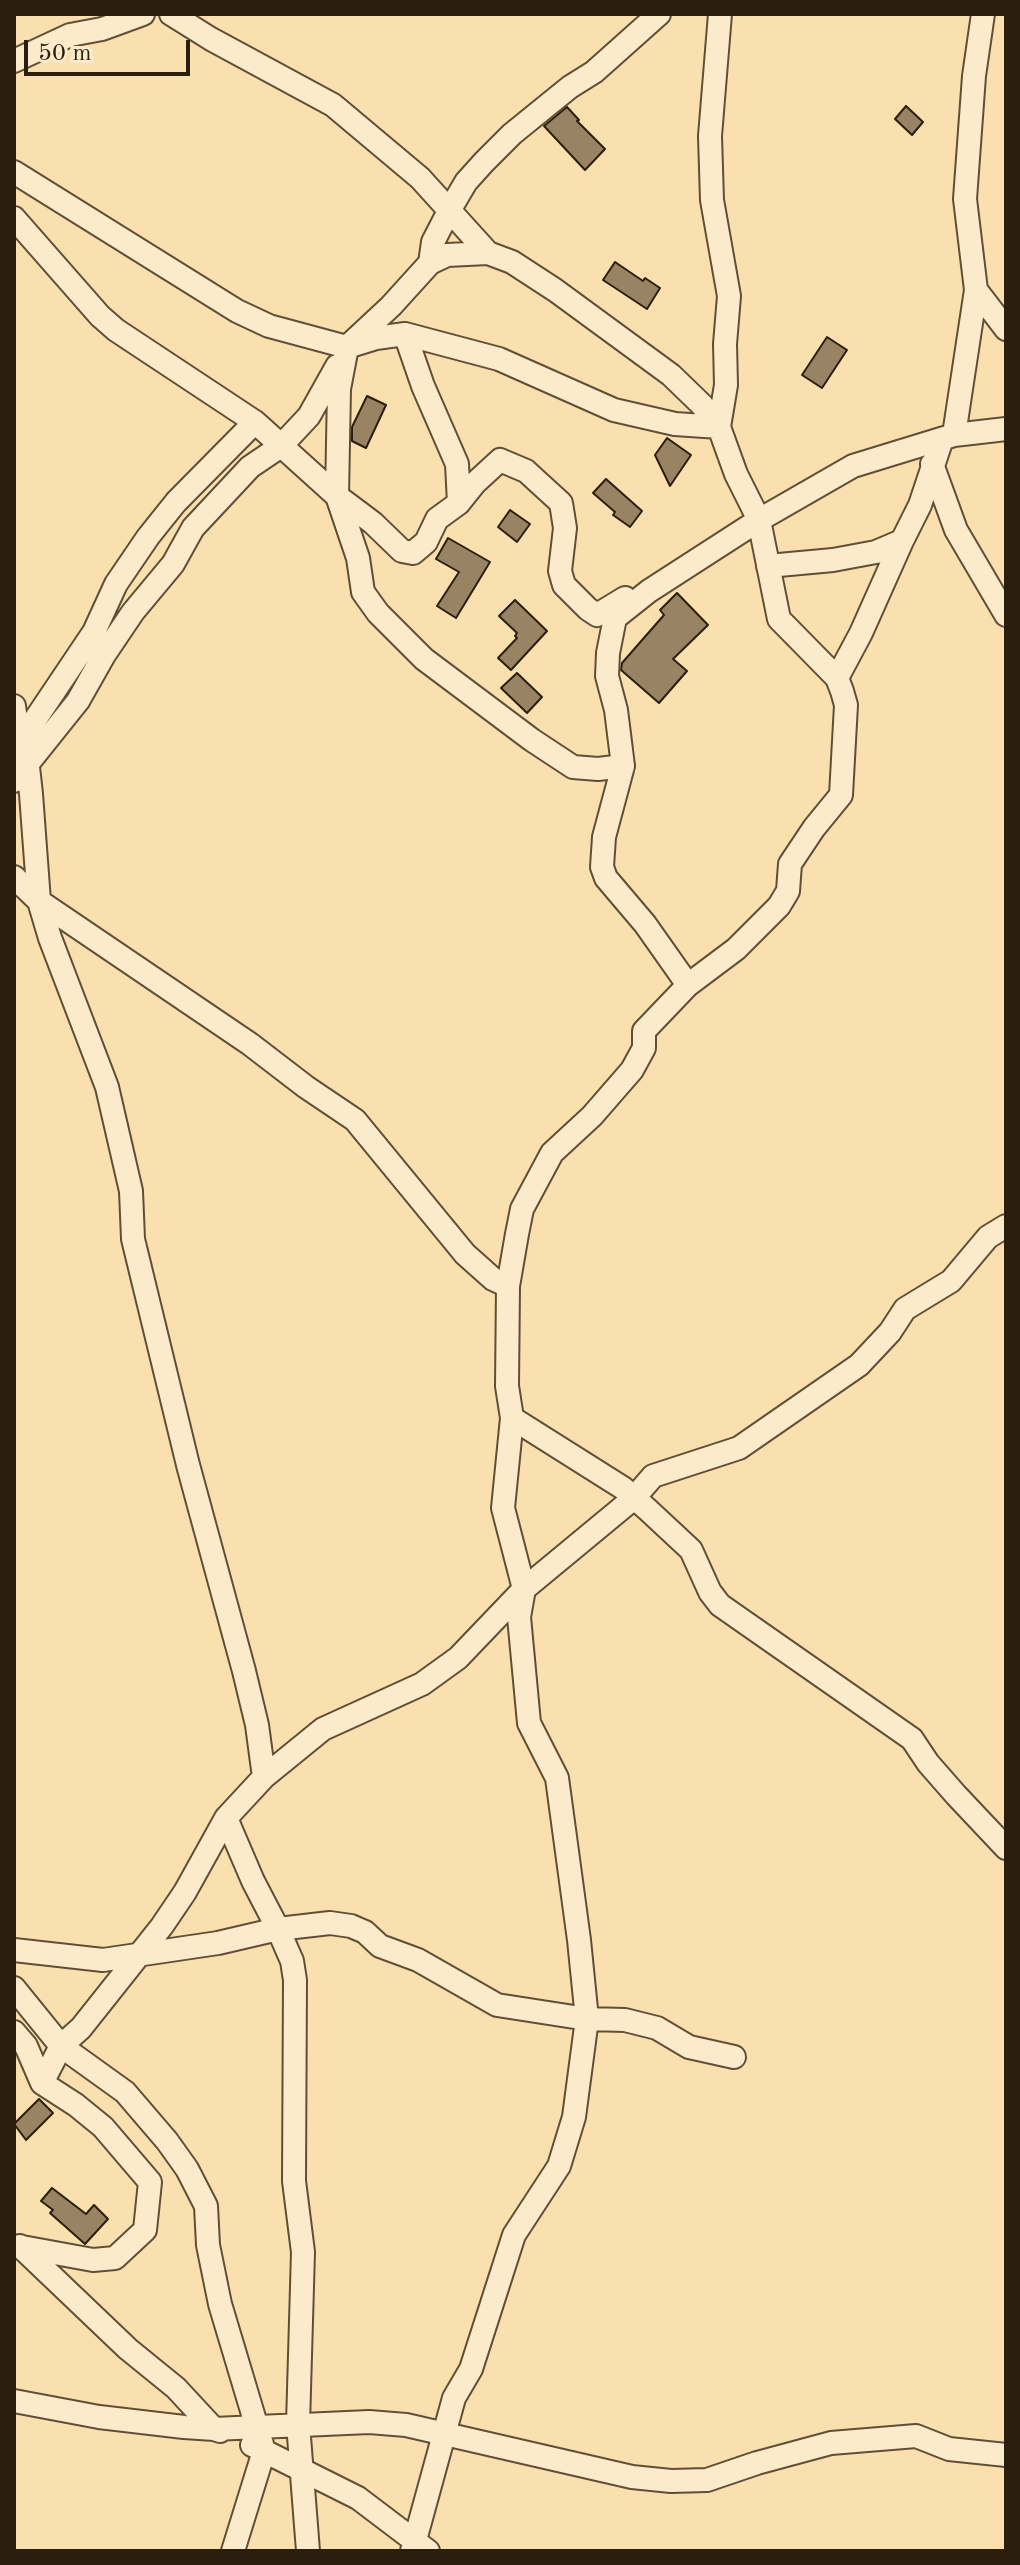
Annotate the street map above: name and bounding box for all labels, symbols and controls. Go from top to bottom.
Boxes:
scale bar [28,24,194,74]
text: 50 m [38,42,92,66]

